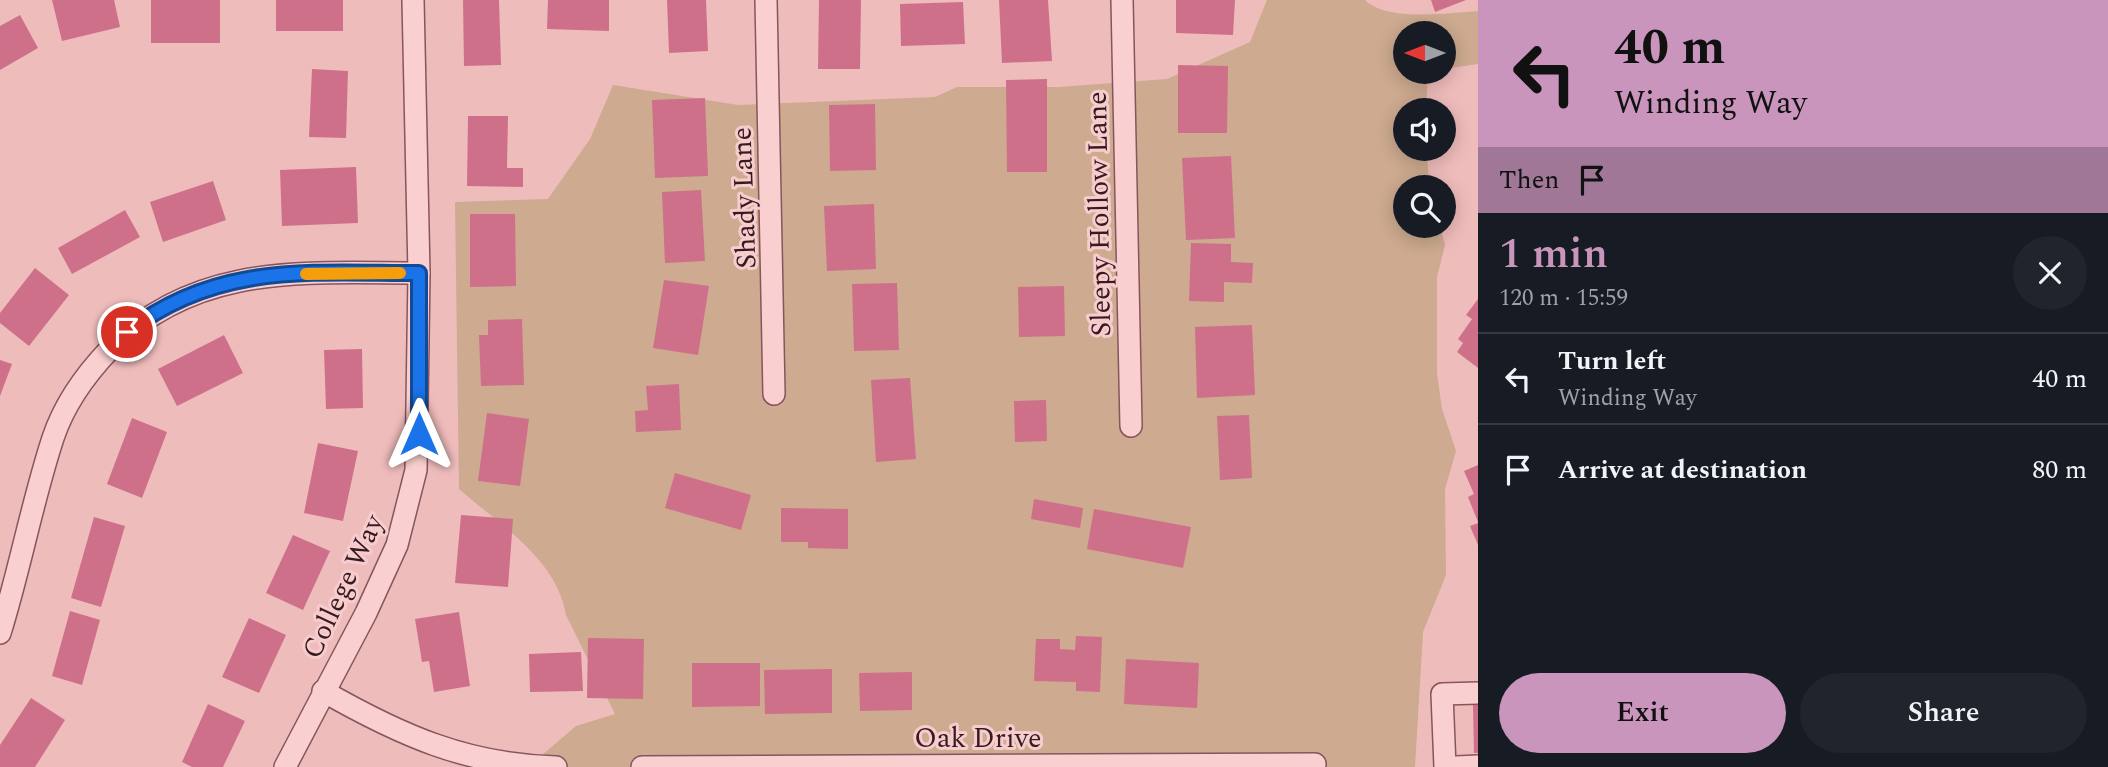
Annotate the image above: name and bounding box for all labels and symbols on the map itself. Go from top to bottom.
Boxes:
north arrow [1393,21,1456,84]
street label: Sleepy Hollow Lane [1076,91,1123,337]
street label: Shady Lane [721,126,768,270]
pin [97,302,157,362]
position arrow [382,397,456,471]
street label: College Way [291,506,396,666]
street label: Oak Drive [914,717,1042,760]

